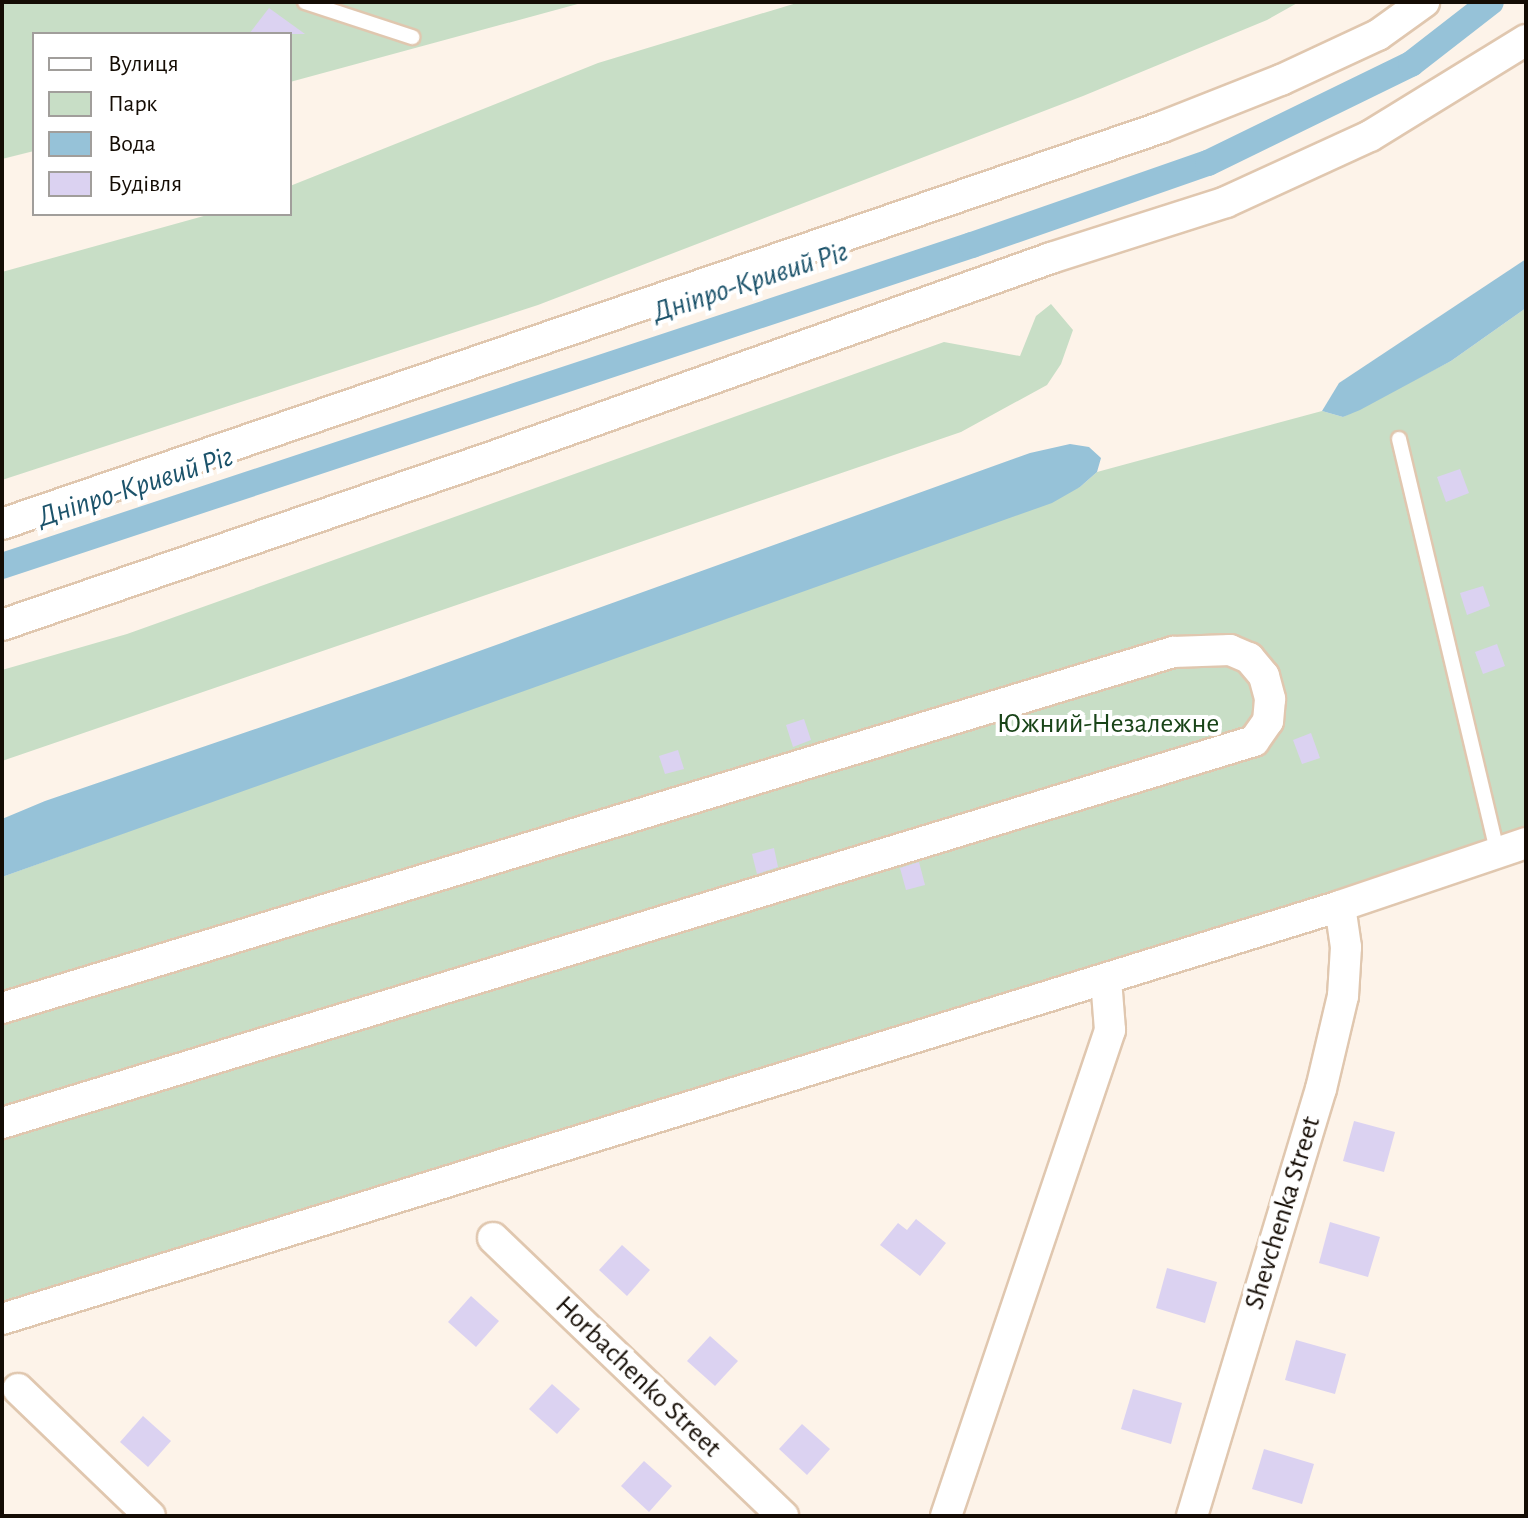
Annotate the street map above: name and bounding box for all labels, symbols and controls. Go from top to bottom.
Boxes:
legend [32,32,292,216]
text: Вулиця [108,52,179,76]
text: Парк [108,92,157,116]
text: Вода [108,132,156,156]
text: Будівля [108,172,182,196]
water label: Дніпро-Кривий Ріг [647,233,853,331]
water label: Дніпро-Кривий Ріг [32,438,238,536]
park label: Южний-Незалежне [997,707,1219,741]
street label: Shevchenka Street [1238,1112,1328,1314]
street label: Horbachenko Street [548,1289,728,1465]

